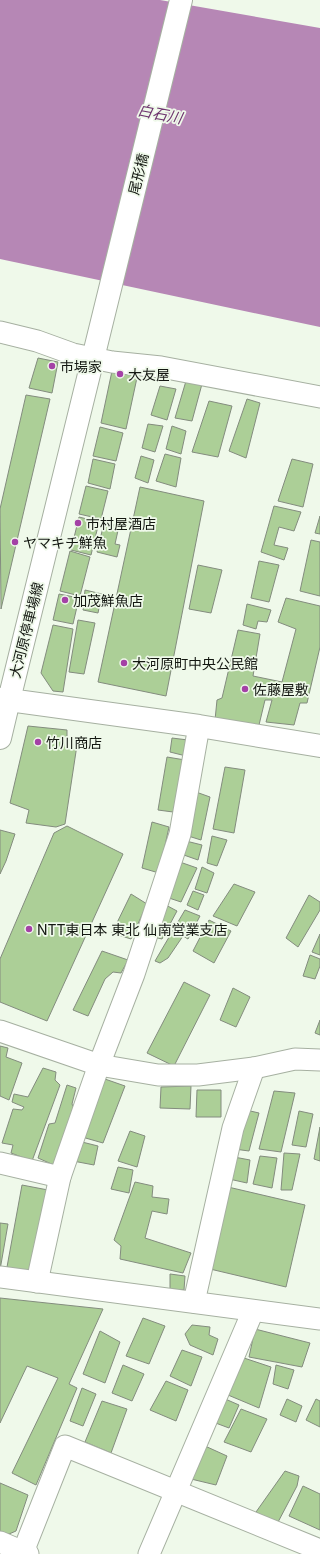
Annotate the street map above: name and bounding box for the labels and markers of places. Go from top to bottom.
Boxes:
place label: 市場家 [60,358,102,375]
marker: 市場家 [47,361,57,371]
place label: 大友屋 [128,366,170,383]
marker: 大友屋 [115,369,125,379]
place label: 市村屋酒店 [86,515,156,532]
marker: 市村屋酒店 [73,518,83,528]
place label: ヤマキチ鮮魚 [23,534,107,551]
marker: ヤマキチ鮮魚 [10,537,20,547]
place label: 加茂鮮魚店 [73,592,143,609]
marker: 加茂鮮魚店 [60,595,70,605]
place label: 大河原町中央公民館 [132,655,258,672]
marker: 大河原町中央公民館 [119,658,129,668]
place label: 佐藤屋敷 [253,681,309,698]
marker: 佐藤屋敷 [240,684,250,694]
place label: 竹川商店 [46,734,102,751]
marker: 竹川商店 [33,737,43,747]
place label: NTT東日本 東北 仙南営業支店 [37,921,228,938]
marker: NTT東日本 東北 仙南営業支店 [24,924,34,934]

